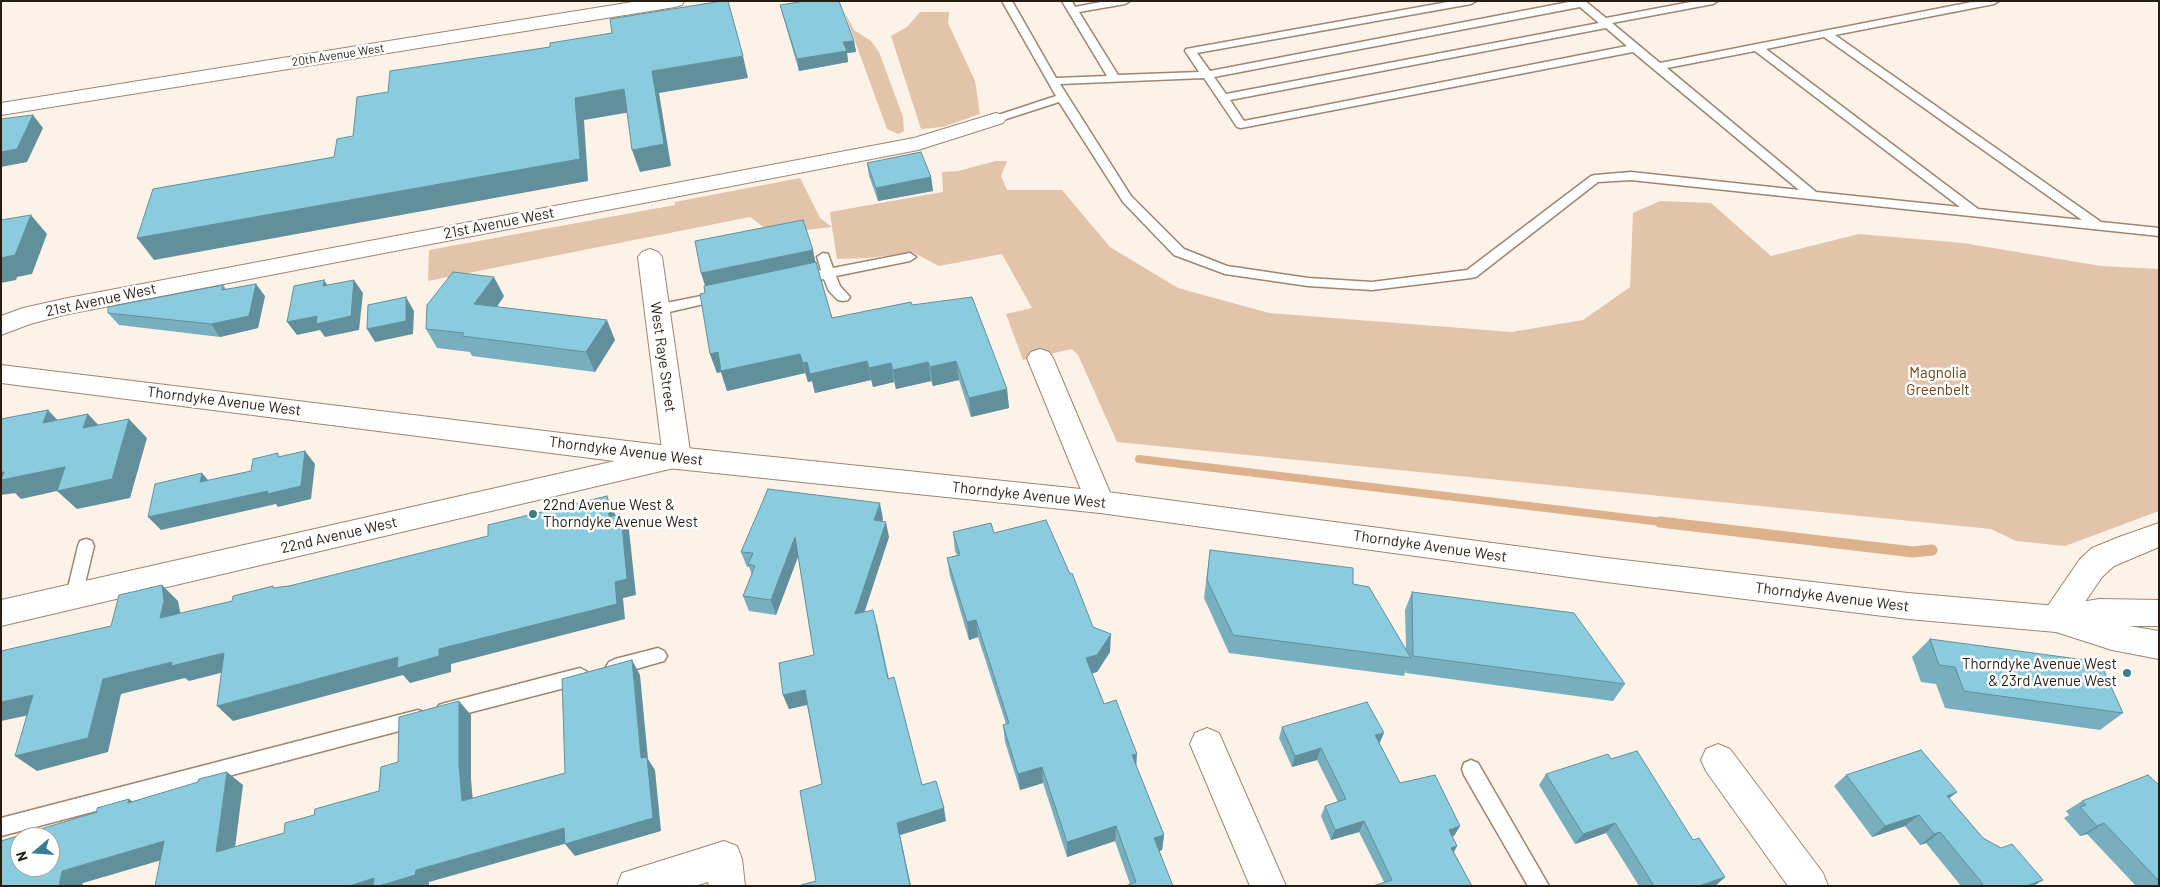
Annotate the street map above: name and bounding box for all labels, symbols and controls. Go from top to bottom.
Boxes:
street label: 20th Avenue West [291,41,385,69]
street label: 21st Avenue West [442,203,556,243]
street label: 21st Avenue West [44,280,158,320]
street label: West Raye Street [646,301,680,413]
park label: Magnolia Greenbelt [1906,364,1970,399]
street label: Thorndyke Avenue West [146,383,302,419]
street label: Thorndyke Avenue West [548,433,704,469]
street label: Thorndyke Avenue West [951,478,1107,512]
place label: 22nd Avenue West & Thorndyke Avenue West [543,496,698,531]
marker: 22nd Avenue West & Thorndyke Avenue West [527,508,539,520]
street label: 22nd Avenue West [279,513,399,557]
street label: Thorndyke Avenue West [1352,526,1508,566]
street label: Thorndyke Avenue West [1754,579,1910,615]
place label: Thorndyke Avenue West & 23rd Avenue West [1962,655,2117,690]
marker: Thorndyke Avenue West & 23rd Avenue West [2121,667,2133,679]
north arrow [10,827,60,877]
text: N [12,849,31,864]

